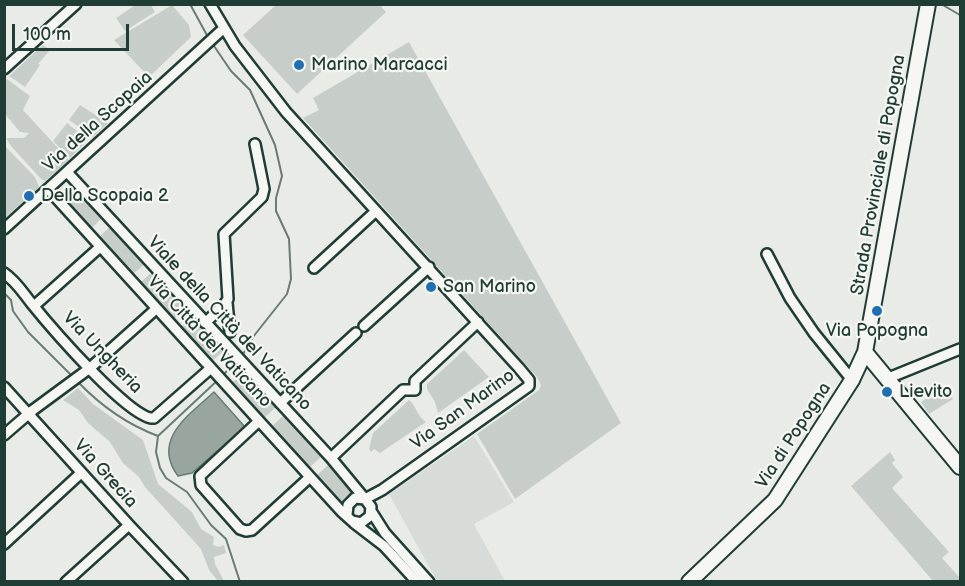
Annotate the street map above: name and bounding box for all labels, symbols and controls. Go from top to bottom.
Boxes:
scale bar [15,12,132,50]
text: 100 m [23,24,71,45]
street label: Strada Provinciale di Popogna [847,53,911,297]
place label: Marino Marcacci [311,54,448,76]
marker: Marino Marcacci [292,58,306,72]
street label: Via della Scopaia [39,67,157,177]
place label: Della Scopaia 2 [41,185,169,207]
marker: Della Scopaia 2 [22,189,36,203]
street label: Viale della Città del Vaticano [142,232,316,416]
street label: Via Città del Vaticano [142,272,276,412]
place label: San Marino [443,276,536,298]
marker: San Marino [424,280,438,294]
marker: Via Popogna [870,304,884,318]
street label: Via Ungheria [58,308,146,398]
place label: Via Popogna [826,320,928,342]
street label: Via San Marino [407,365,519,455]
street label: Via di Popogna [752,379,836,493]
place label: Lievito [899,381,952,403]
marker: Lievito [880,385,894,399]
street label: Via Grecia [69,435,141,513]

